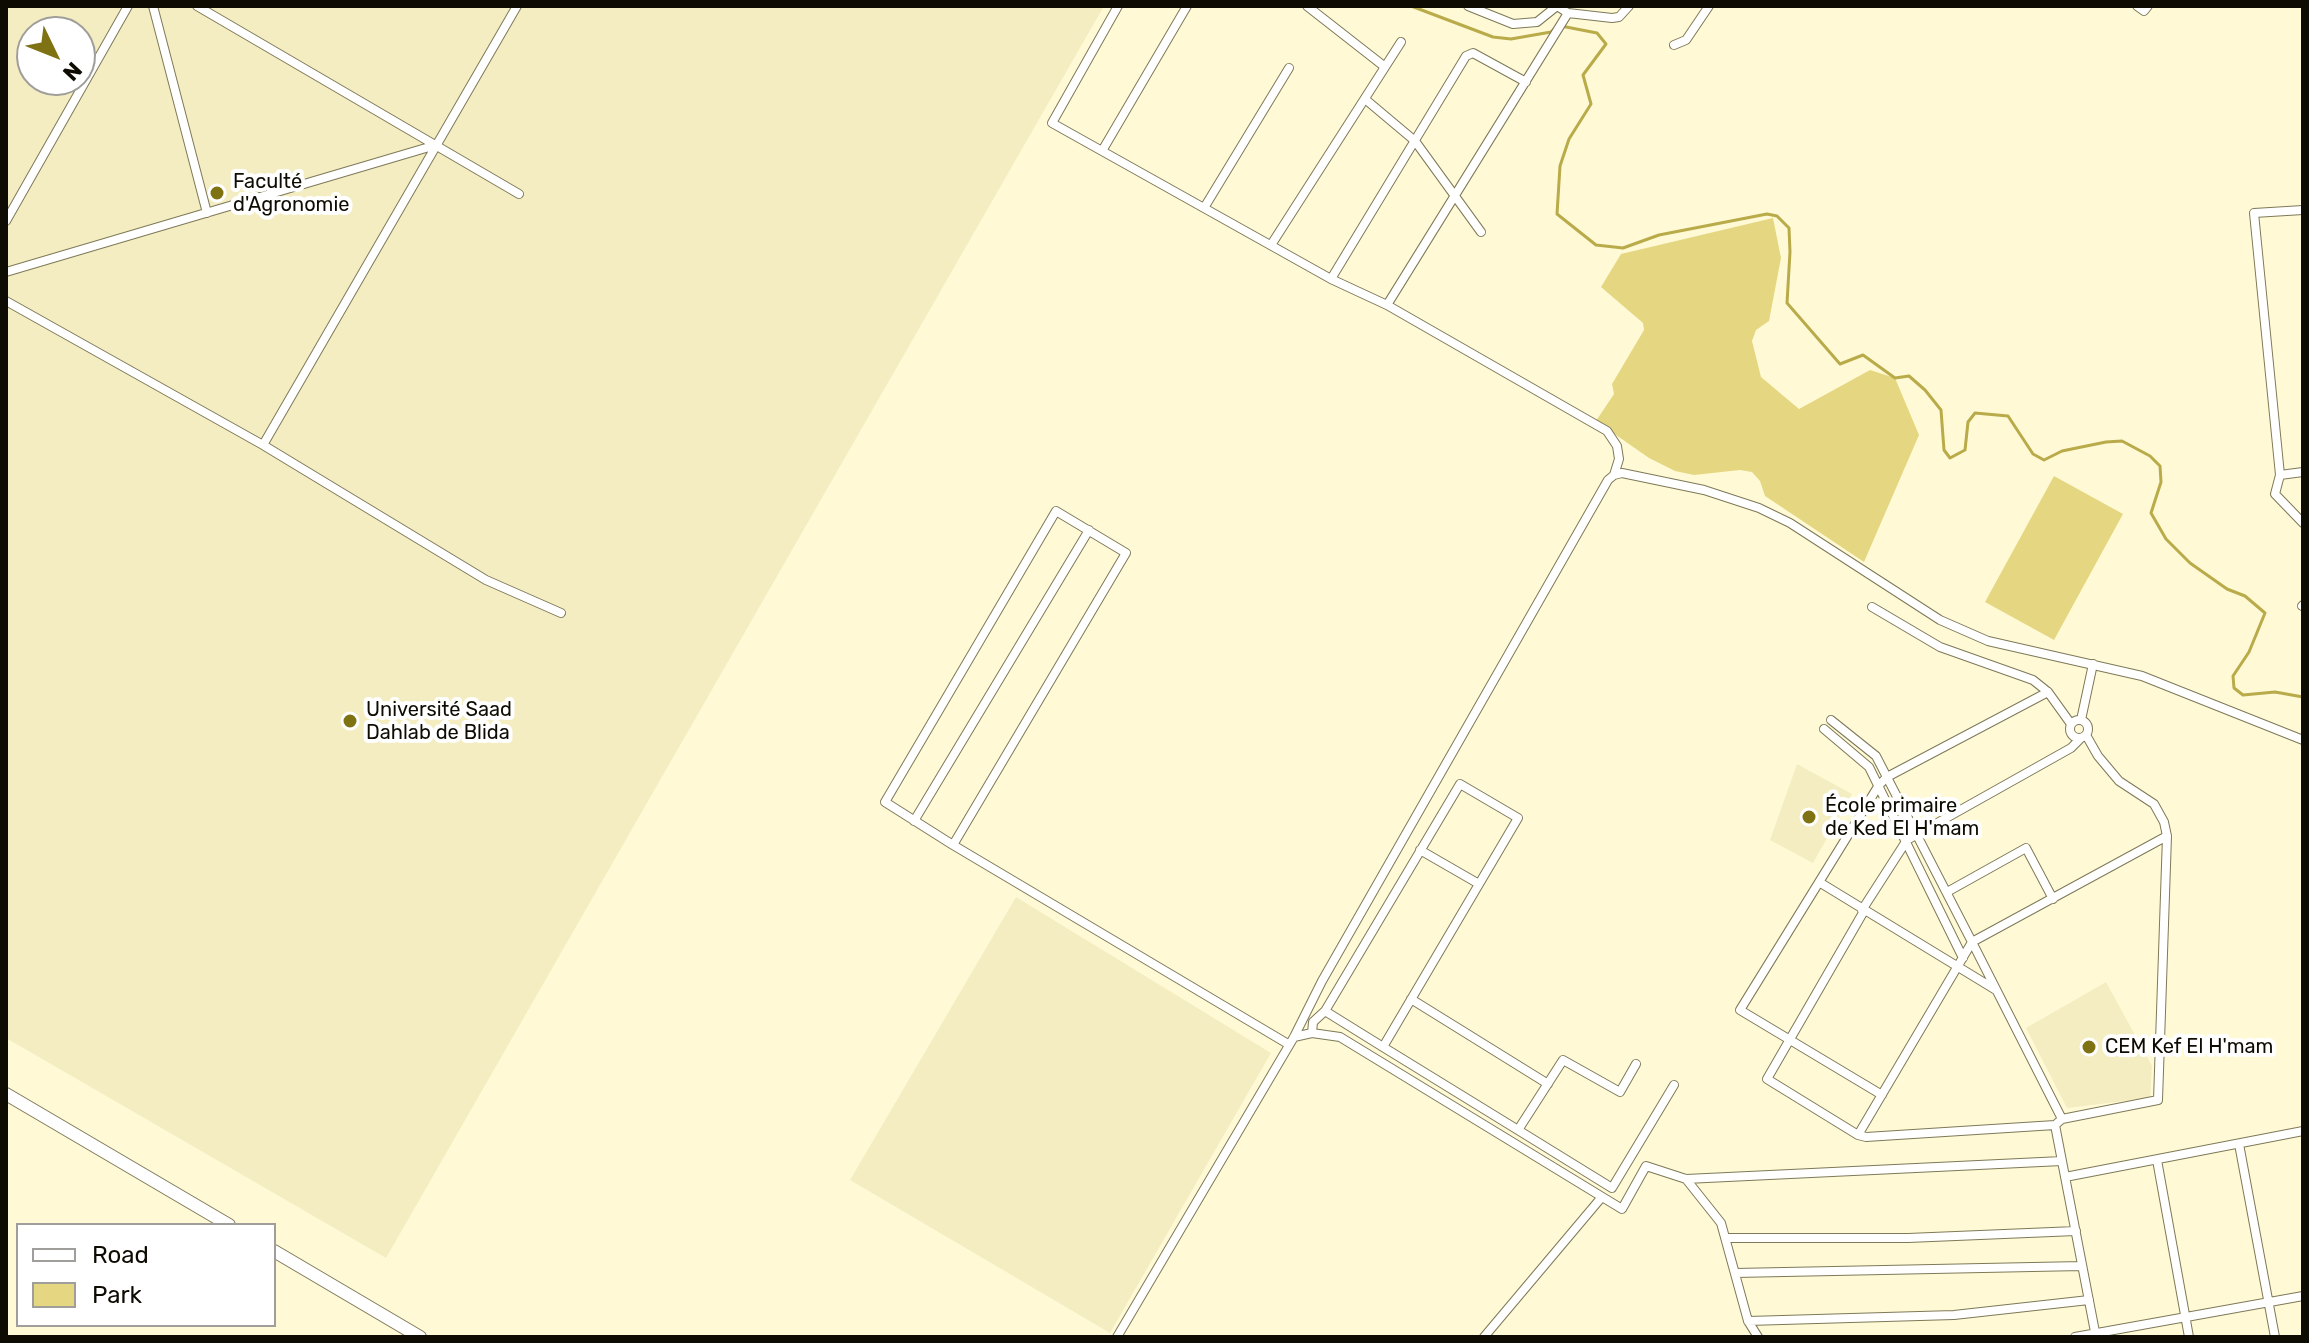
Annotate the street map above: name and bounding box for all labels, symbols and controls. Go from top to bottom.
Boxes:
north arrow [16,16,96,96]
text: N [57,56,88,86]
place label: Faculté d'Agronomie [233,170,349,217]
marker: Faculté d'Agronomie [208,184,226,202]
place label: Université Saad Dahlab de Blida [366,698,512,745]
marker: Université Saad Dahlab de Blida [341,712,359,730]
place label: École primaire de Ked El H'mam [1825,794,1979,841]
marker: École primaire de Ked El H'mam [1800,808,1818,826]
place label: CEM Kef El H'mam [2105,1035,2273,1059]
marker: CEM Kef El H'mam [2080,1038,2098,1056]
legend [16,1223,276,1327]
text: Road [92,1241,149,1269]
text: Park [92,1281,142,1309]

